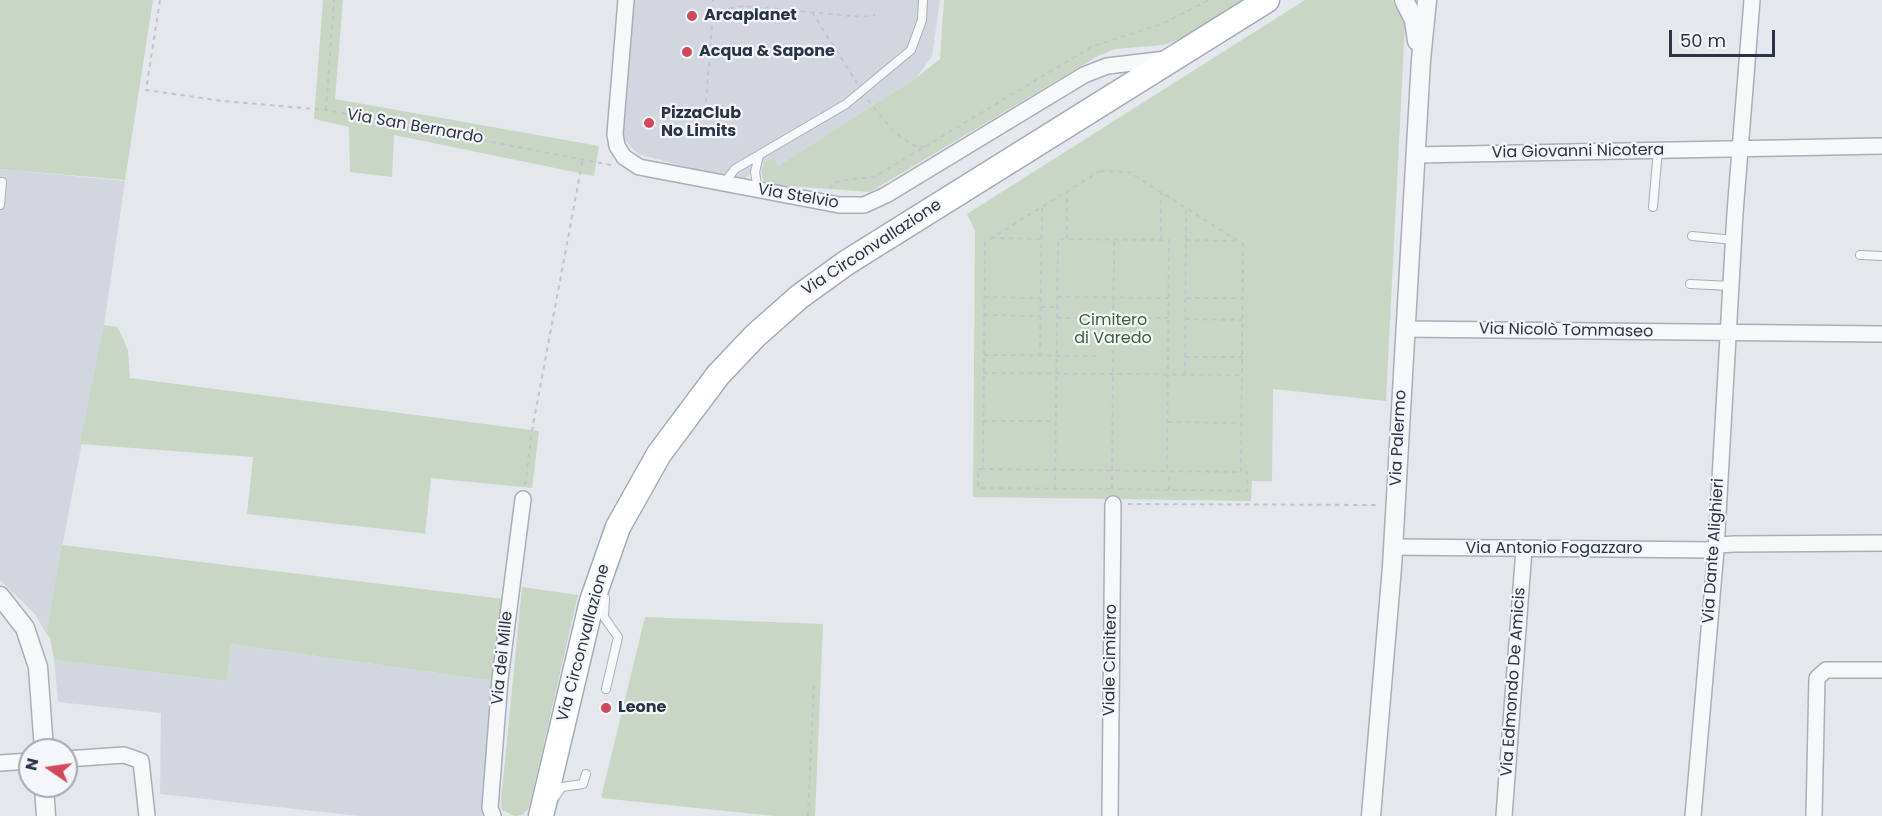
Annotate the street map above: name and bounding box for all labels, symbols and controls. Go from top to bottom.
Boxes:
place label: Arcaplanet [704,6,797,26]
marker: Arcaplanet [685,9,699,23]
scale bar [1672,18,1778,56]
text: 50 m [1680,28,1726,53]
place label: Acqua & Sapone [699,42,835,62]
marker: Acqua & Sapone [680,45,694,59]
place label: PizzaClub No Limits [661,104,741,142]
street label: Via San Bernardo [345,106,485,148]
marker: PizzaClub No Limits [642,116,656,130]
street label: Via Giovanni Nicotera [1492,141,1664,163]
street label: Via Stelvio [756,180,840,214]
street label: Via Circonvallazione [799,196,945,300]
park label: Cimitero di Varedo [1074,311,1152,349]
street label: Via Nicolò Tommaseo [1479,320,1653,342]
street label: Via Palermo [1387,389,1411,487]
street label: Via Dante Alighieri [1699,478,1729,624]
street label: Via Antonio Fogazzaro [1465,539,1643,559]
street label: Via Circonvallazione [554,562,614,724]
street label: Via Edmondo De Amicis [1498,587,1530,777]
street label: Viale Cimitero [1100,604,1122,716]
street label: Via dei Mille [489,610,517,706]
place label: Leone [618,698,666,718]
marker: Leone [599,701,613,715]
north arrow [18,738,78,798]
text: N [19,756,44,773]

